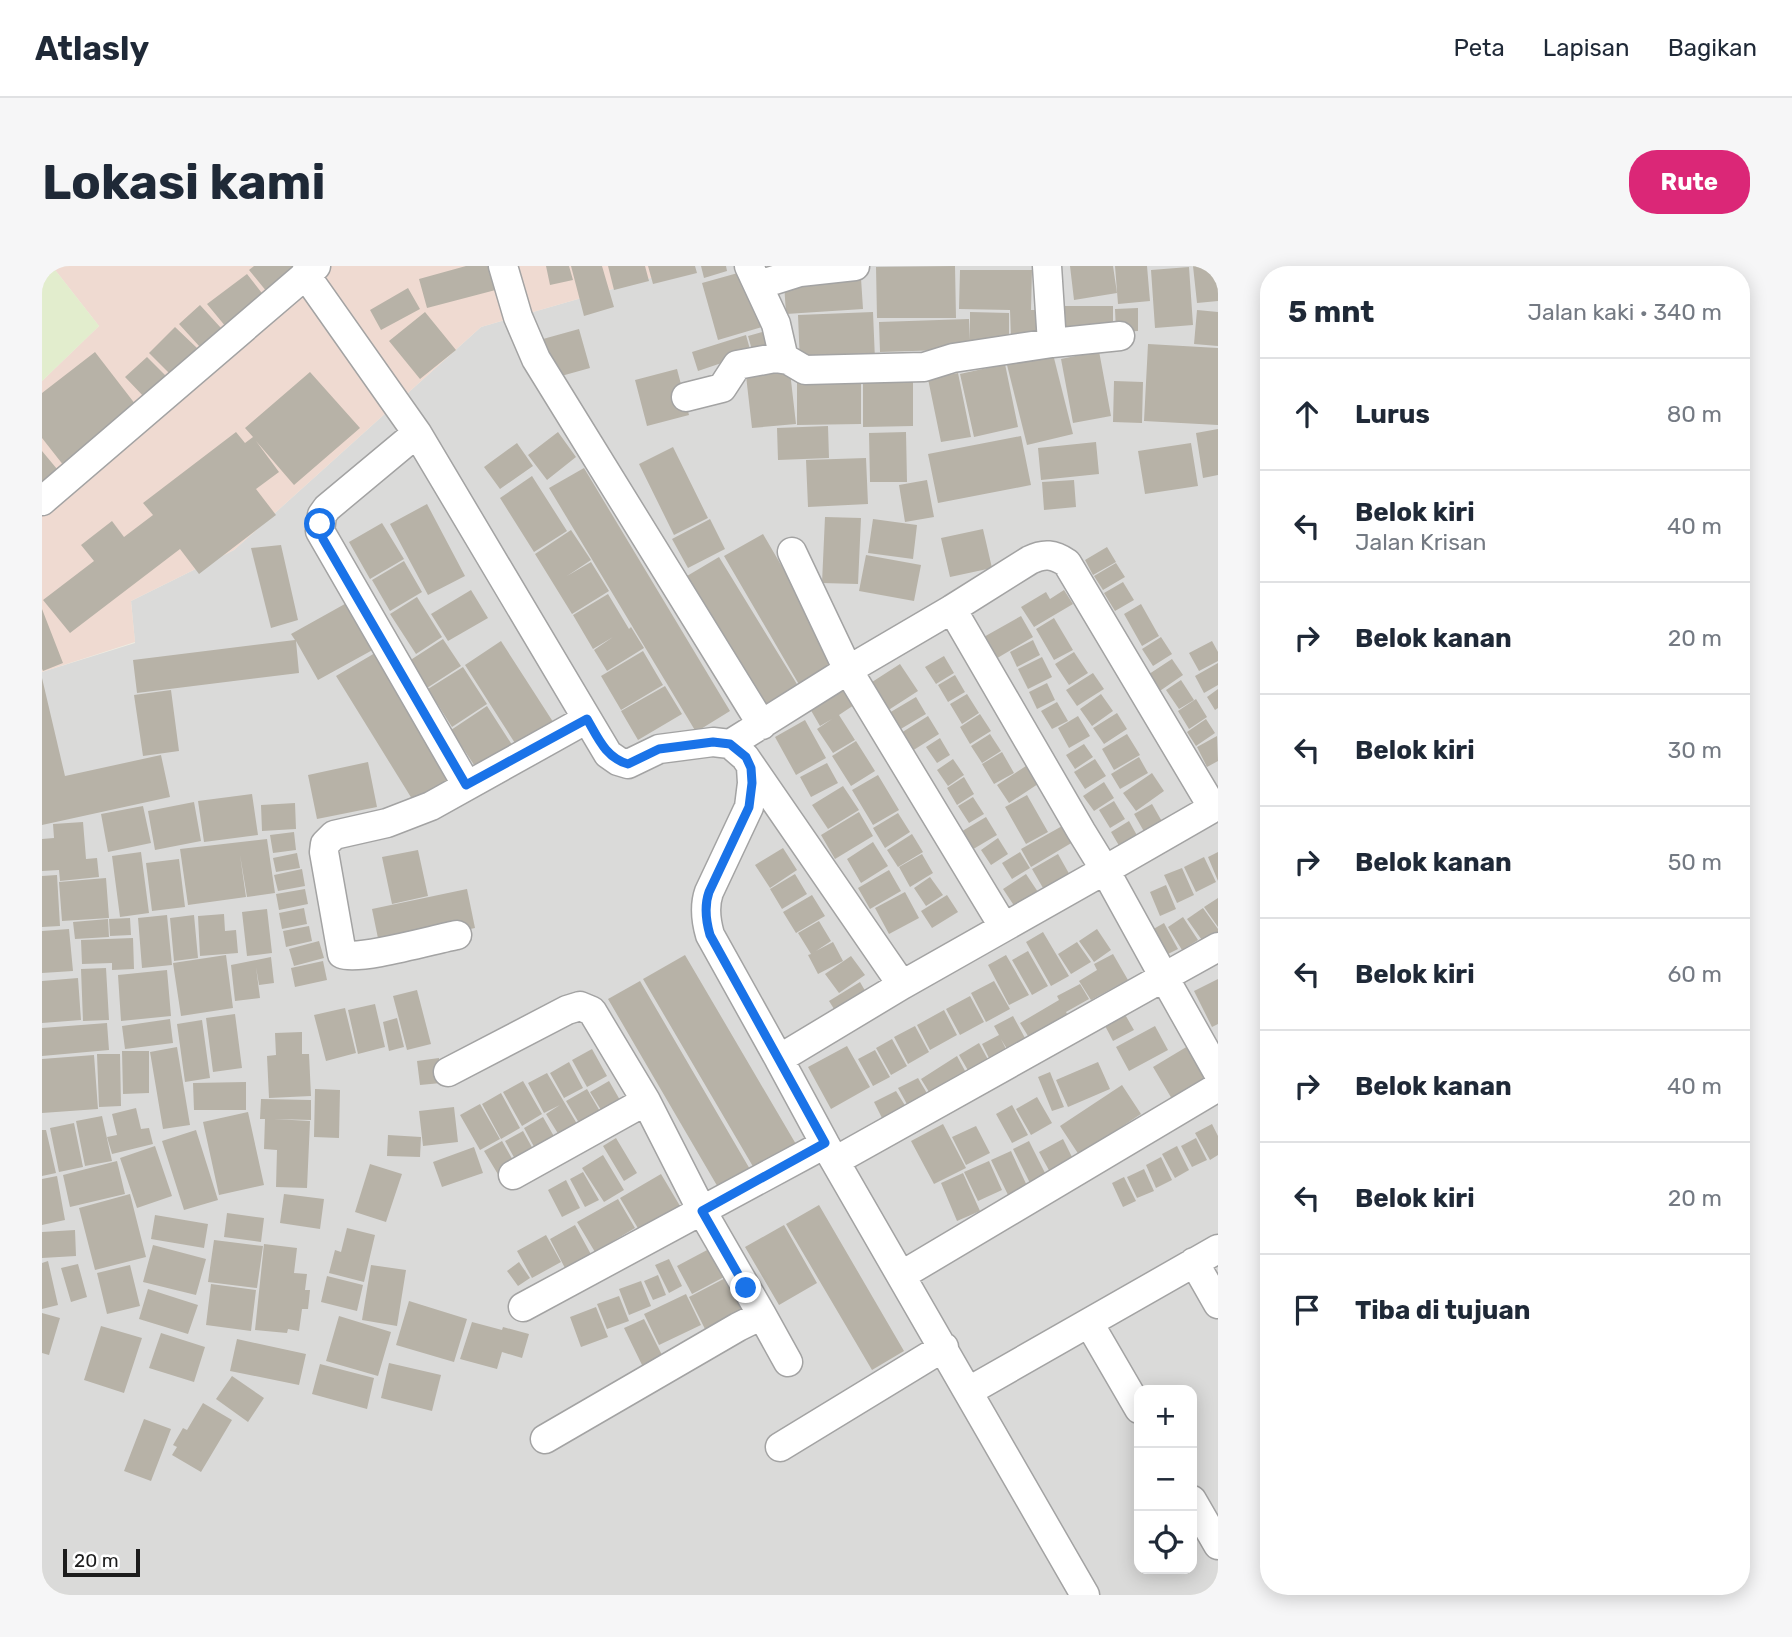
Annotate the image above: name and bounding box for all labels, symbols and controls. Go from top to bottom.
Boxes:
text: Atlasly [35,29,149,68]
text: Peta [1453,34,1505,62]
text: Lapisan [1543,34,1630,62]
text: Bagikan [1668,34,1757,62]
button: Rute [1629,150,1750,214]
text: Lokasi kami [42,153,326,211]
text: 5 mnt [1288,294,1374,330]
text: Jalan kaki · 340 m [1528,298,1722,326]
icon: ahead [1288,395,1326,433]
text: Lurus [1355,399,1430,430]
text: 80 m [1667,400,1722,428]
text: Belok kiri [1355,497,1475,528]
icon: left [1288,507,1326,545]
route start [304,508,335,539]
text: 40 m [1667,512,1722,540]
text: Jalan Krisan [1355,528,1487,556]
icon: right [1288,619,1326,657]
text: Belok kanan [1355,623,1512,654]
text: 20 m [1668,624,1722,652]
icon: left [1288,731,1326,769]
text: Belok kiri [1355,735,1475,766]
text: 30 m [1667,736,1722,764]
icon: right [1288,843,1326,881]
text: Belok kanan [1355,847,1512,878]
text: 50 m [1668,848,1722,876]
icon: left [1288,955,1326,993]
text: Belok kiri [1355,959,1475,990]
text: 60 m [1667,960,1722,988]
icon: right [1288,1067,1326,1105]
text: Belok kanan [1355,1071,1512,1102]
text: 40 m [1667,1072,1722,1100]
icon: left [1288,1179,1326,1217]
text: Belok kiri [1355,1183,1475,1214]
text: 20 m [1668,1184,1722,1212]
route end [730,1272,761,1303]
icon: arrive [1288,1291,1326,1329]
text: Tiba di tujuan [1355,1295,1530,1326]
map controls [1134,1385,1197,1574]
button: + [1134,1385,1197,1448]
button: − [1134,1448,1197,1511]
button: locate [1134,1511,1197,1574]
scale bar [63,1546,140,1578]
text: 20 m [74,1549,119,1572]

